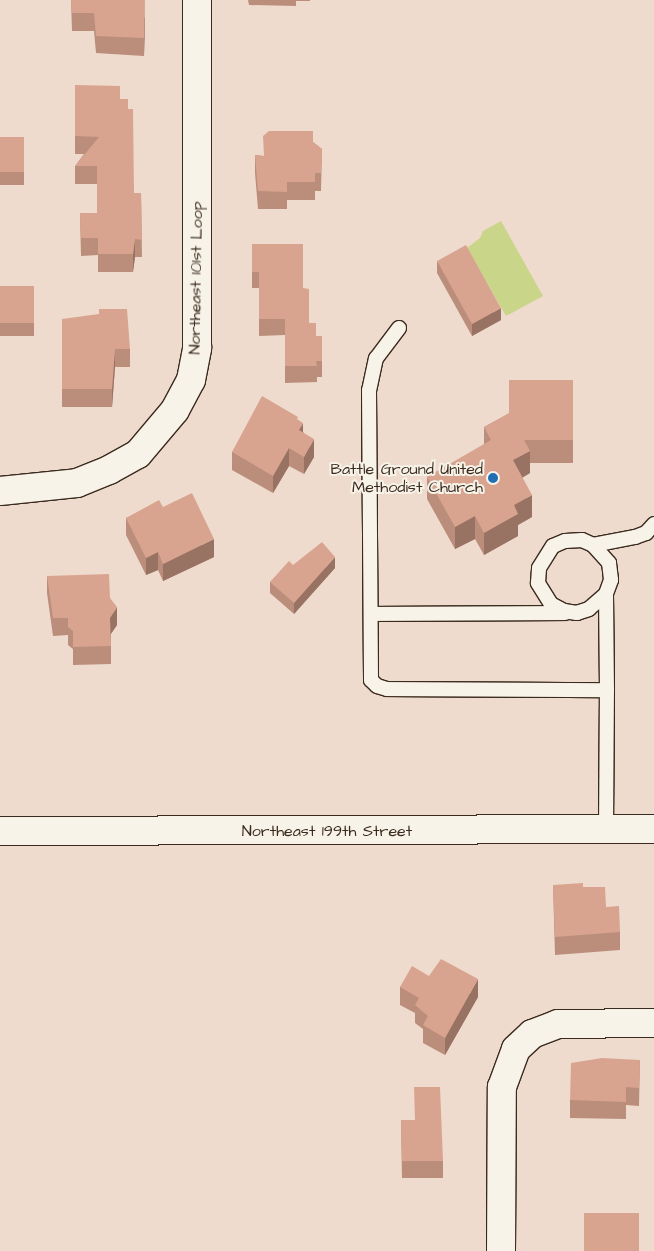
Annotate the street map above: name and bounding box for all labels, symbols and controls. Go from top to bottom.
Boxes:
street label: Northeast 101st Loop [185,201,207,355]
place label: Battle Ground United Methodist Church [331,459,483,497]
marker: Battle Ground United Methodist Church [487,472,499,484]
street label: Northeast 199th Street [242,821,412,841]

